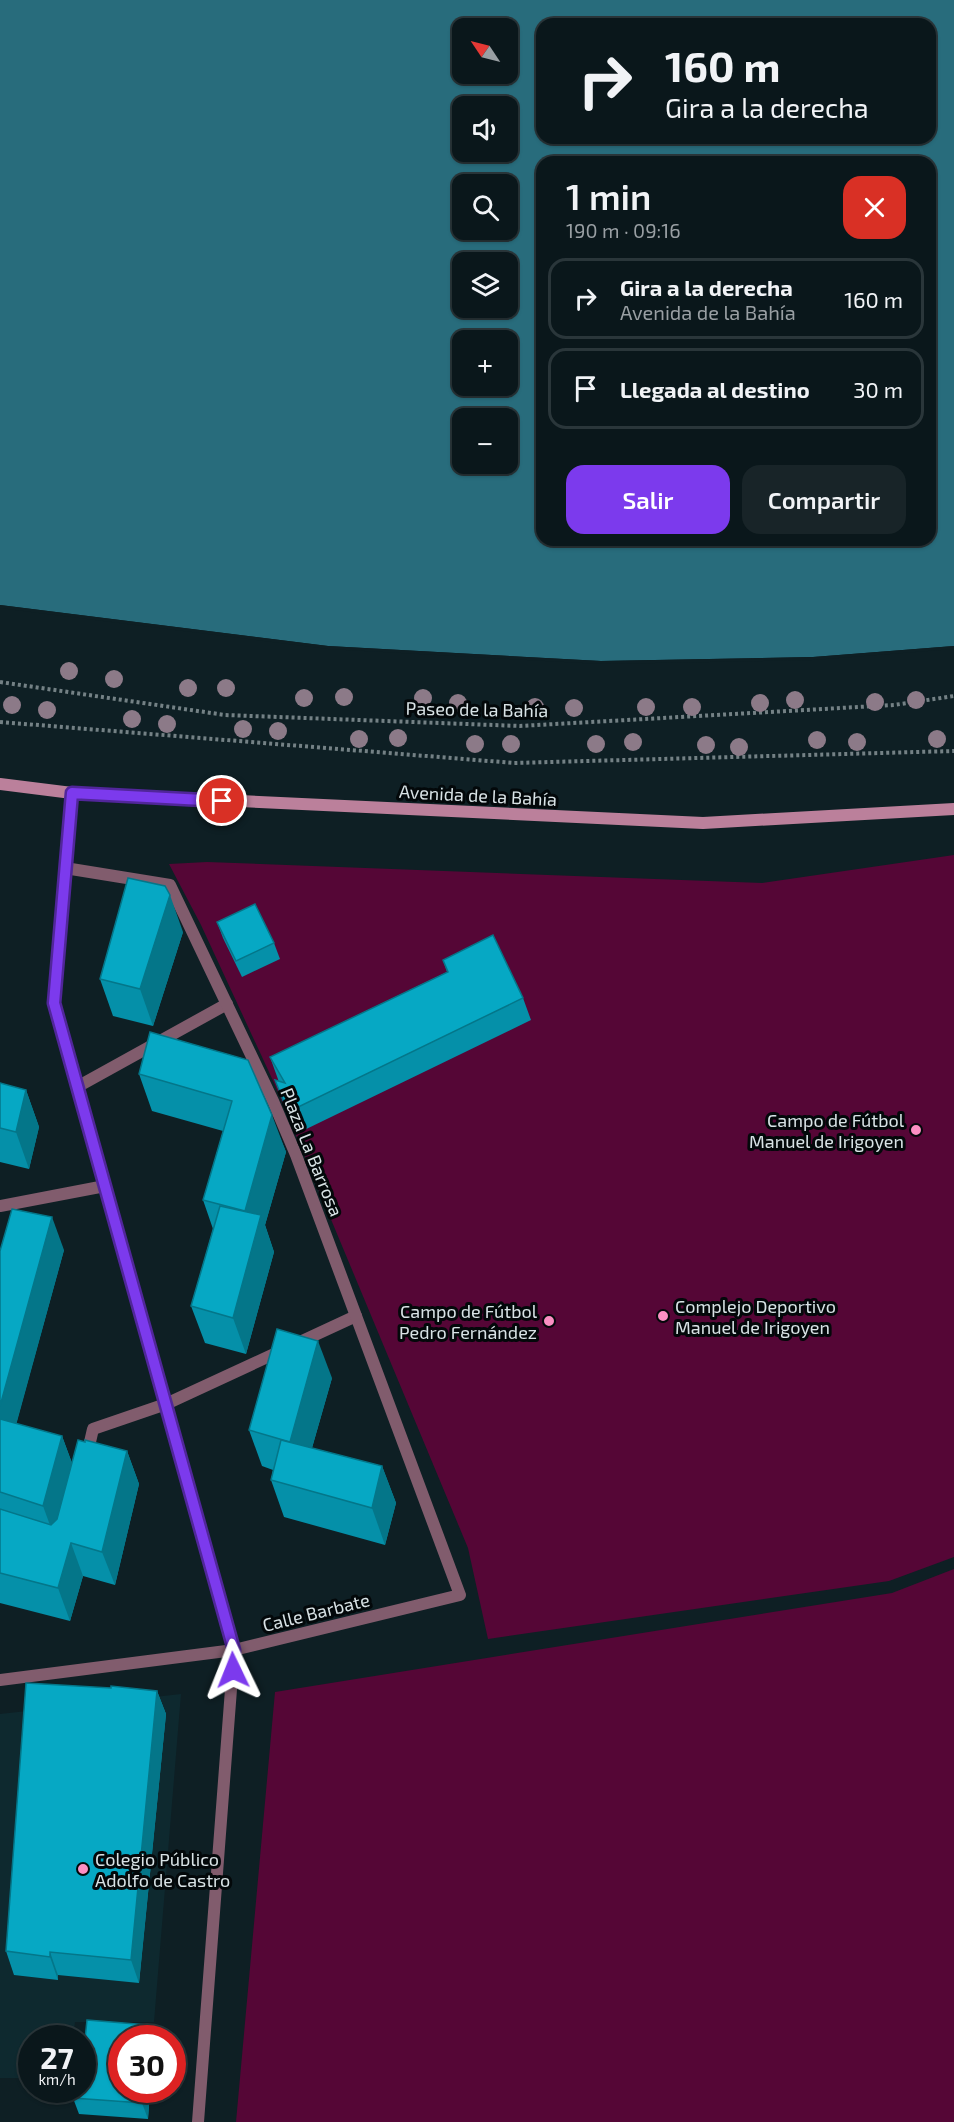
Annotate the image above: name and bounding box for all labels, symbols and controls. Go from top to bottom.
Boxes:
north arrow [452,18,518,84]
map controls [452,18,518,474]
text: 160 m [665,40,781,90]
icon: right [566,42,644,120]
text: Gira a la derecha [665,91,869,123]
button: sound [452,96,518,162]
button: search [452,174,518,240]
text: 1 min [566,174,651,217]
button: close [843,176,906,239]
text: 190 m · 09:16 [566,218,681,242]
button: layers [452,252,518,318]
text: Gira a la derecha [620,274,793,300]
icon: right [569,282,602,315]
text: 160 m [844,286,903,312]
text: Avenida de la Bahía [620,300,796,324]
button: + [452,330,518,396]
icon: arrive [569,372,602,405]
text: Llegada al destino [620,376,810,402]
text: 30 m [853,376,903,402]
button: − [452,408,518,474]
button: Salir [566,465,730,534]
button: Compartir [742,465,906,534]
street label: Paseo de la Bahía [406,697,548,721]
pin [196,775,247,826]
street label: Avenida de la Bahía [398,780,558,810]
icon: arrive [205,784,238,817]
street label: Plaza La Barrosa [276,1085,348,1219]
place label: Campo de Fútbol Manuel de Irigoyen [749,1109,905,1152]
marker: Campo de Fútbol Manuel de Irigoyen [909,1123,923,1137]
place label: Complejo Deportivo Manuel de Irigoyen [675,1295,836,1338]
place label: Campo de Fútbol Pedro Fernández [399,1300,538,1343]
marker: Complejo Deportivo Manuel de Irigoyen [656,1309,670,1323]
marker: Campo de Fútbol Pedro Fernández [542,1314,556,1328]
street label: Calle Barbate [260,1588,372,1636]
position arrow [201,1638,265,1702]
place label: Colegio Público Adolfo de Castro [95,1848,230,1891]
marker: Colegio Público Adolfo de Castro [76,1862,90,1876]
speed limit sign: 30 [108,2025,186,2103]
text: 27 [40,2039,74,2075]
text: km/h [38,2070,76,2088]

